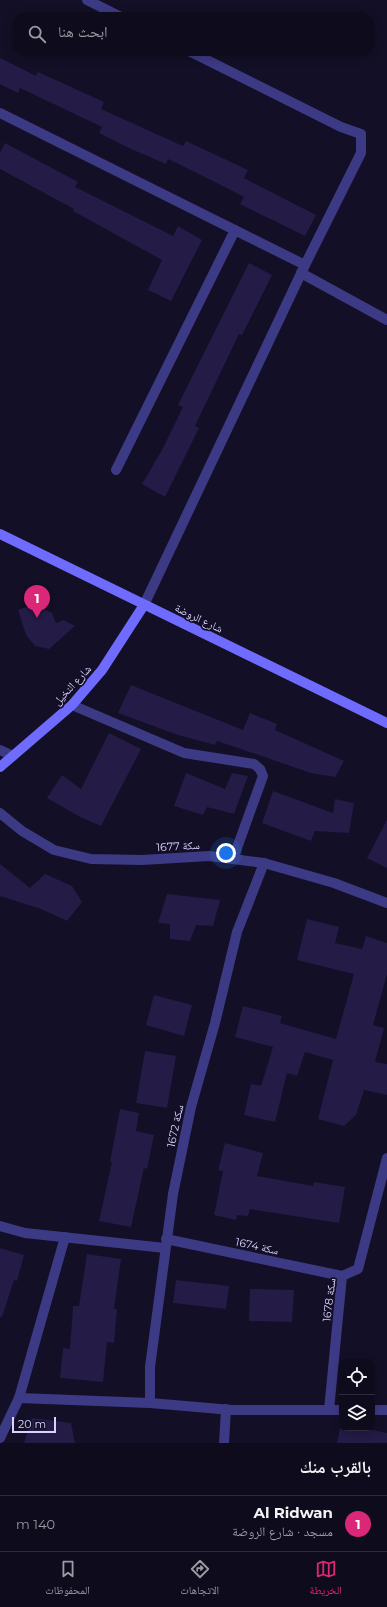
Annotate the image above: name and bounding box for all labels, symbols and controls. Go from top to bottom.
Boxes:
search box [12,12,375,56]
text: ابحث هنا [58,22,108,41]
icon: search [26,23,48,45]
pin: 1 [24,585,50,618]
street label: شارع الروضة [173,600,225,636]
street label: شارع النخيل [50,662,94,708]
street label: سكة 1677 [156,838,200,854]
your location [216,843,236,863]
street label: سكة 1672 [164,1103,186,1149]
street label: سكة 1674 [234,1235,280,1257]
street label: سكة 1678 [319,1277,339,1323]
map controls [339,1359,375,1431]
button: locate [339,1359,375,1395]
button: layers [339,1395,375,1431]
scale bar [12,1415,56,1434]
text: 20 m [18,1417,46,1431]
text: بالقرب منك [300,1457,371,1477]
text: Al Ridwan [253,1503,333,1522]
text: 140 m [16,1516,55,1532]
text: 1 [355,1516,361,1532]
text: مسجد · شارع الروضة [232,1523,333,1539]
tab: المحفوظات [45,1558,90,1601]
tab: الاتجاهات [180,1558,219,1601]
tab: الخريطة [309,1558,342,1601]

